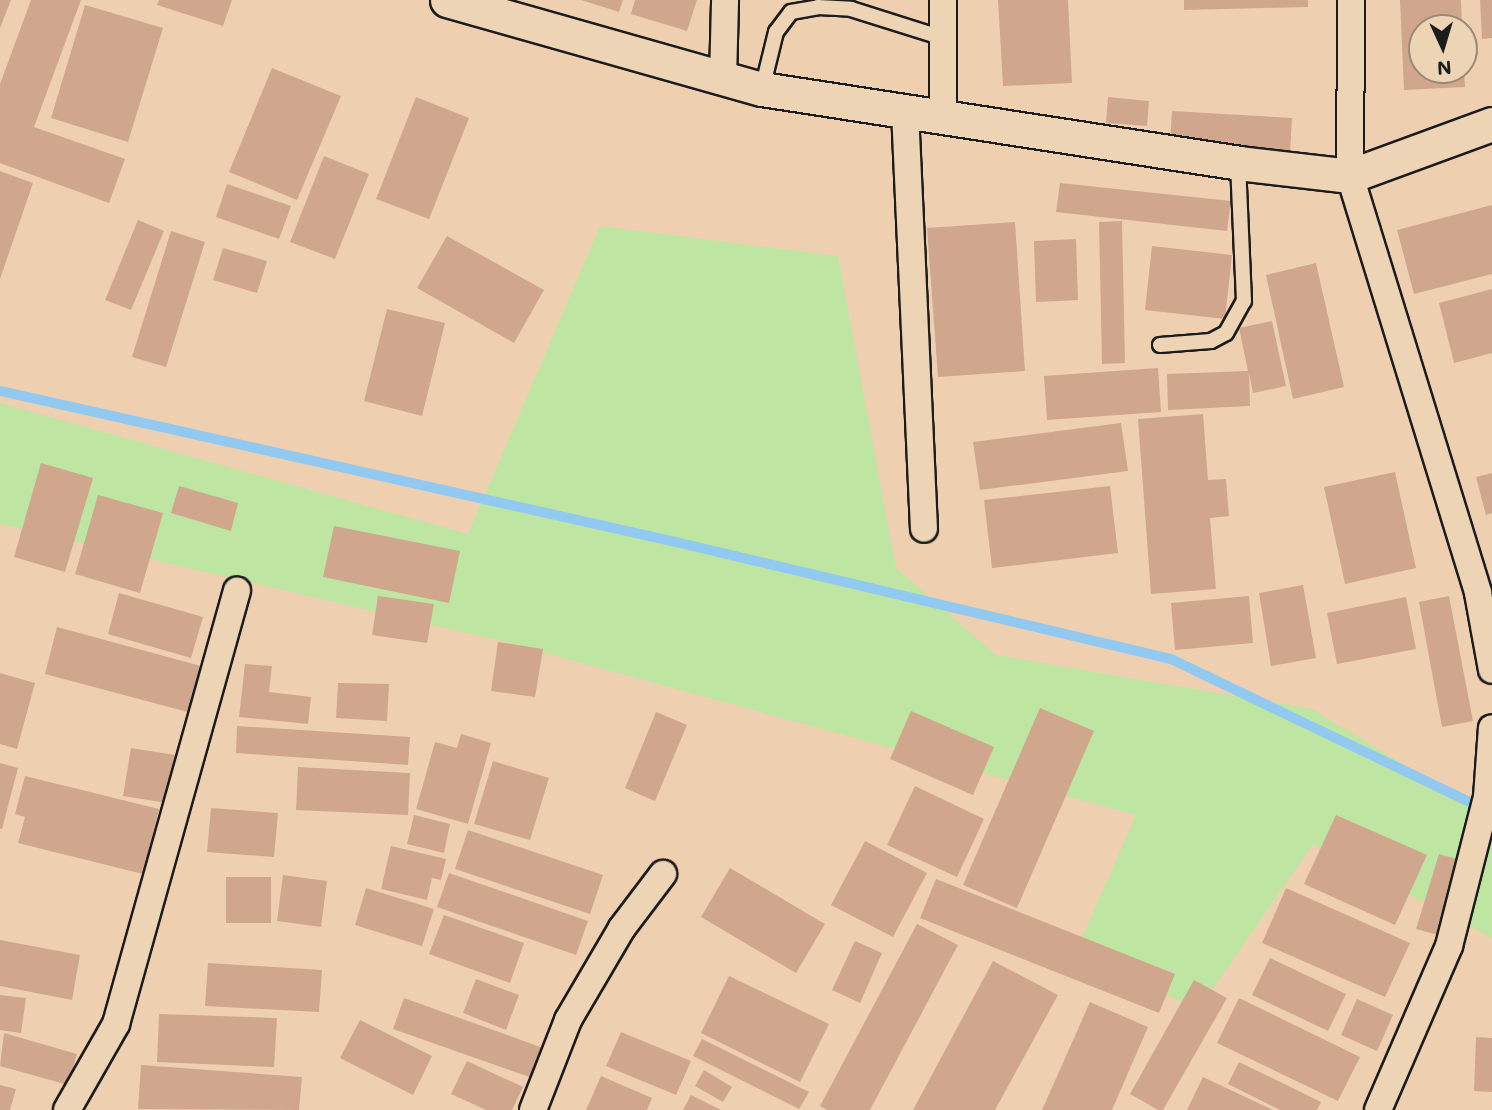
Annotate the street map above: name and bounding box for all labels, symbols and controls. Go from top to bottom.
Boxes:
north arrow [1408,14,1478,84]
text: N [1436,55,1452,81]

